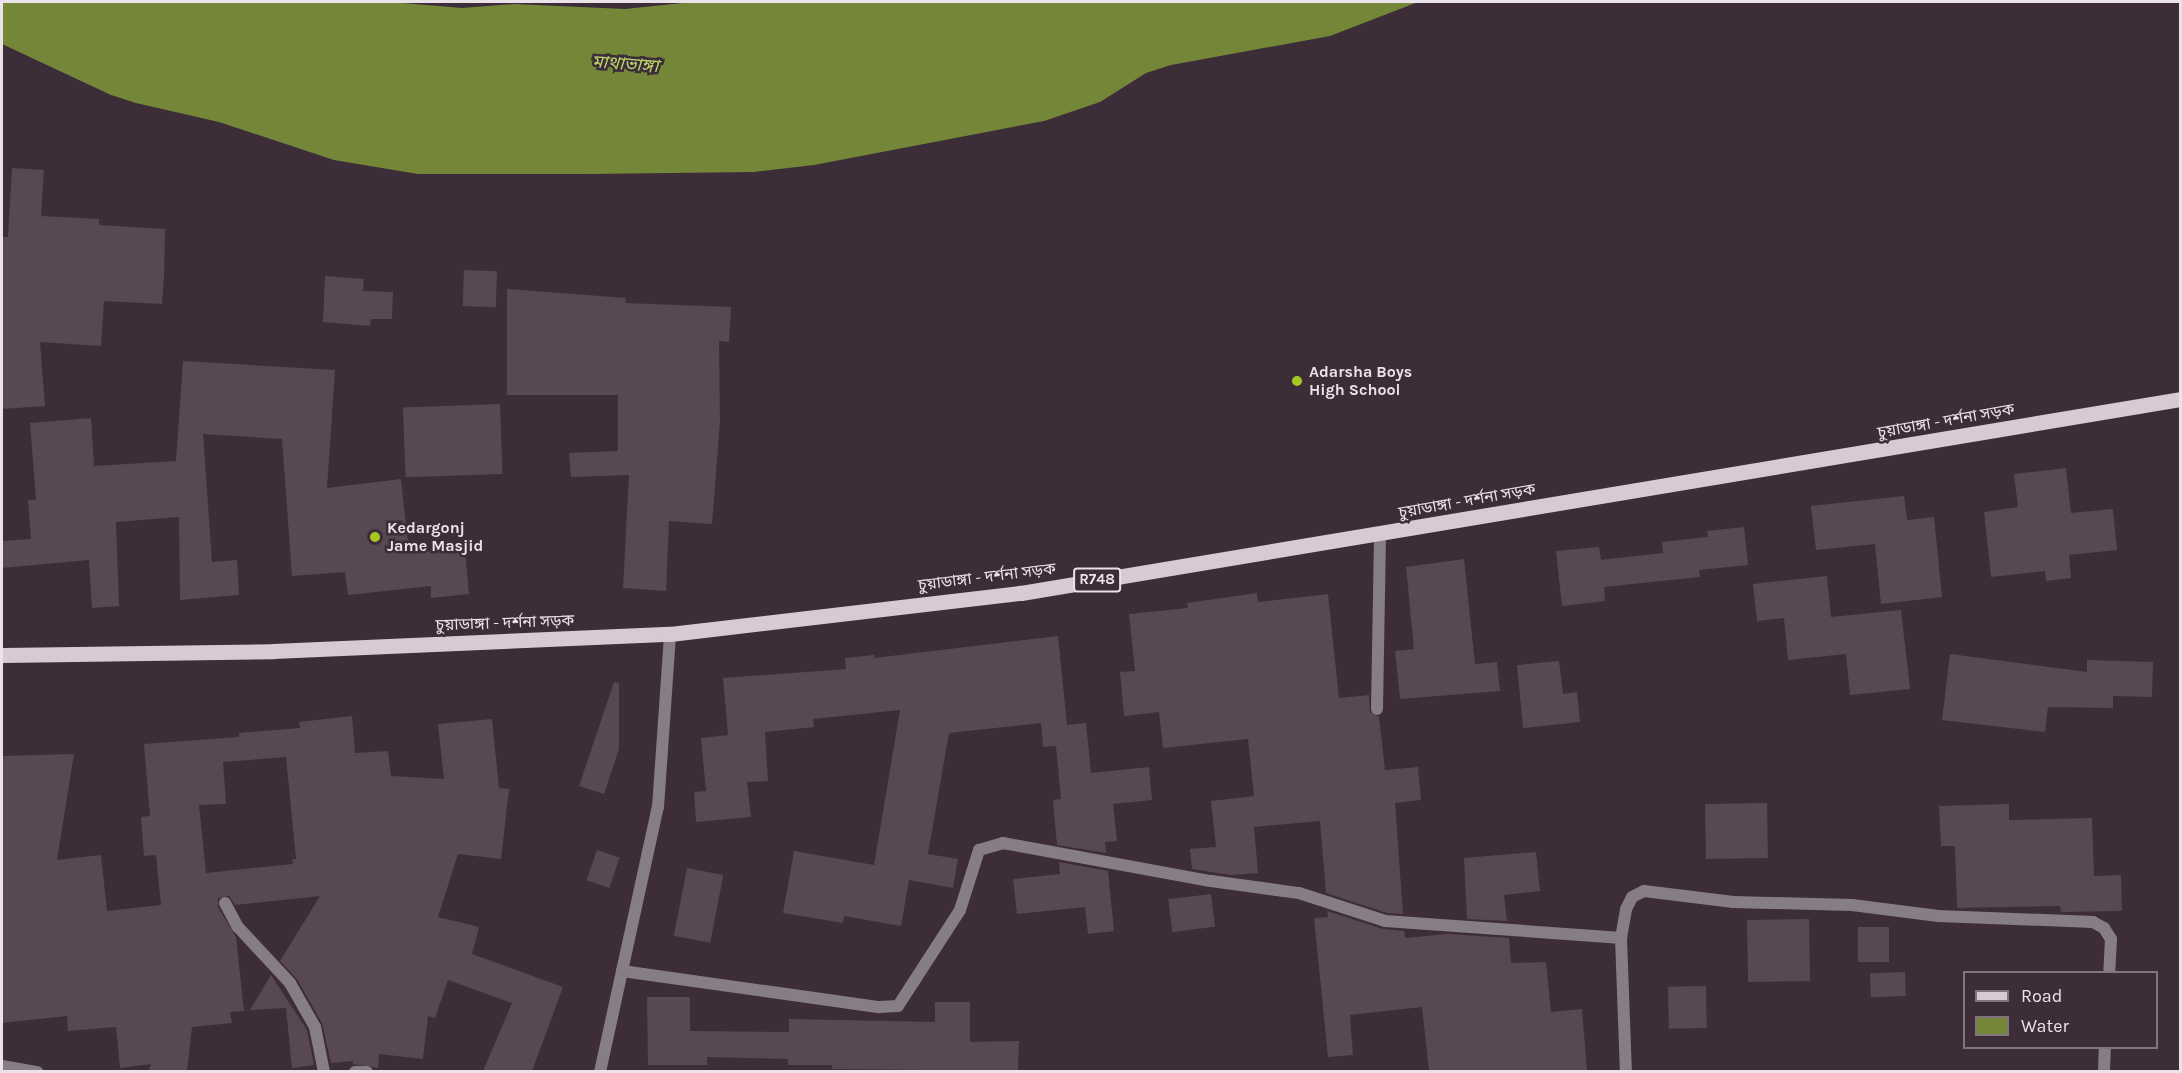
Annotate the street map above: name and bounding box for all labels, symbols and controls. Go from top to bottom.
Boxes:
water label: মাথাভাঙ্গা [591,51,659,77]
place label: Adarsha Boys High School [1309,362,1412,400]
marker: Adarsha Boys High School [1290,374,1304,388]
street label: চুয়াডাঙ্গা - দর্শনা সড়ক [1876,400,2016,442]
street label: চুয়াডাঙ্গা - দর্শনা সড়ক [1397,480,1537,522]
place label: Kedargonj Jame Masjid [387,518,483,556]
marker: Kedargonj Jame Masjid [368,530,382,544]
street label: চুয়াডাঙ্গা - দর্শনা সড়ক [917,559,1057,595]
road number: R748 [1073,568,1121,592]
street label: চুয়াডাঙ্গা - দর্শনা সড়ক [435,611,575,635]
legend [1963,971,2158,1049]
text: Road [2021,985,2062,1007]
text: Water [2021,1015,2069,1037]

